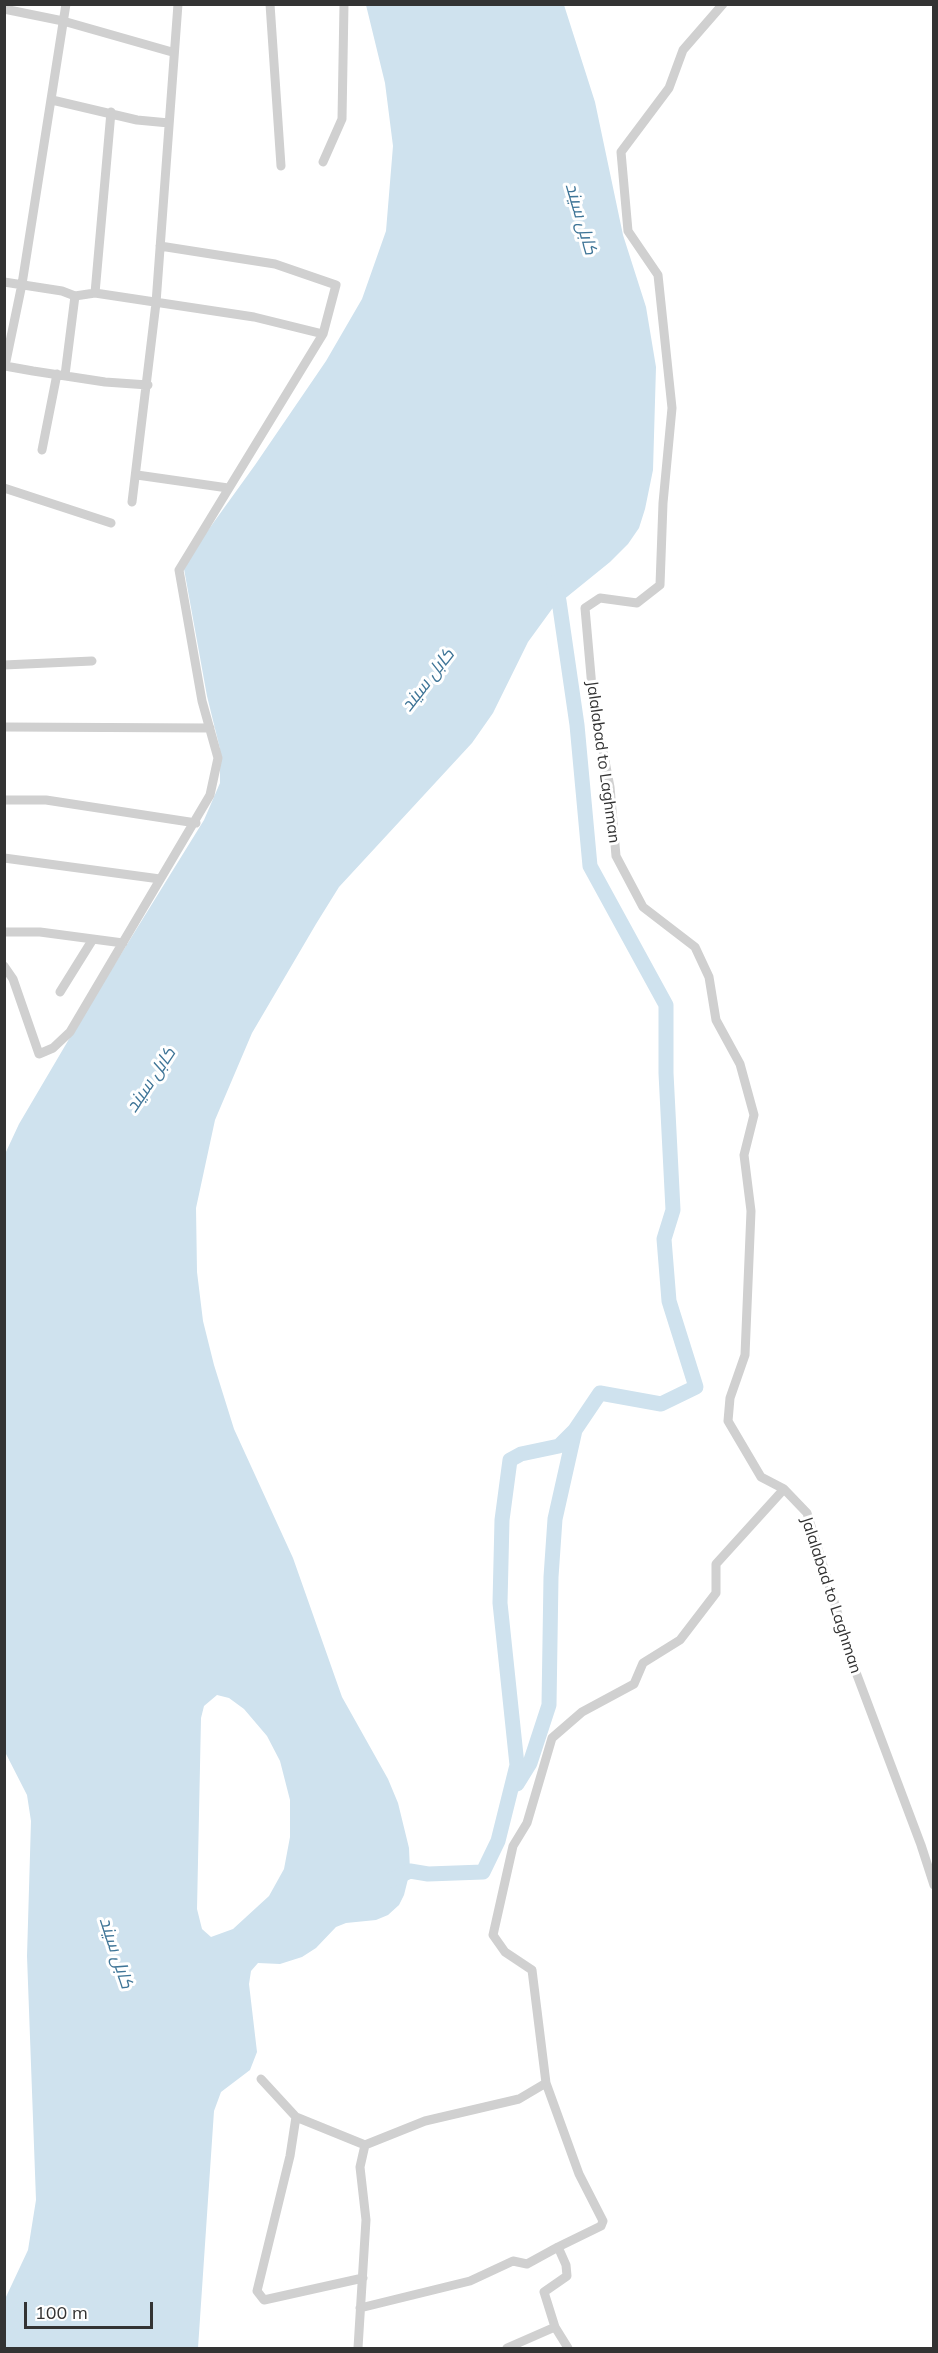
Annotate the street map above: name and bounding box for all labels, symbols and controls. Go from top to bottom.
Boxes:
water label: کابل سيند [560,181,602,257]
water label: کابل سيند [397,644,459,716]
street label: Jalalabad to Laghman [582,680,624,844]
water label: کابل سيند [121,1043,181,1117]
street label: Jalalabad to Laghman [797,1514,865,1676]
water label: کابل سيند [94,1915,138,1991]
scale bar [27,2290,156,2328]
text: 100 m [35,2301,88,2324]

